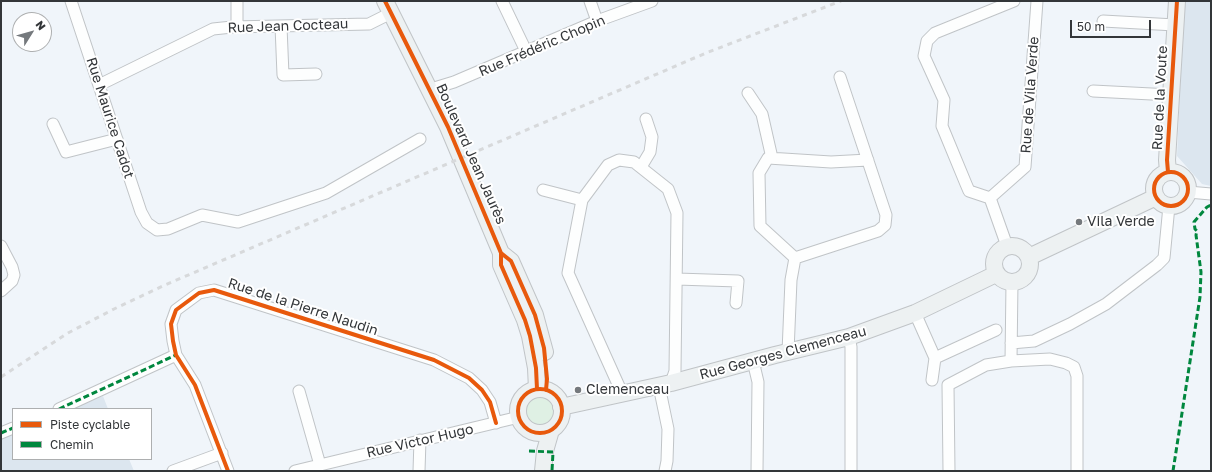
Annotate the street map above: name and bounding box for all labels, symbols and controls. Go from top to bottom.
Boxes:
north arrow [12,12,52,52]
street label: Rue Frédéric Chopin [476,12,608,80]
scale bar [1072,12,1153,38]
street label: Rue Jean Cocteau [227,15,349,37]
text: N [33,18,49,32]
text: 50 m [1077,19,1105,34]
street label: Rue de Vila Verde [1018,36,1042,154]
street label: Rue de la Voute [1149,45,1171,151]
street label: Rue Maurice Cadot [83,55,137,181]
street label: Boulevard Jean Jaurès [432,81,510,227]
place label: Vila Verde [1087,214,1155,230]
marker: Vila Verde [1074,217,1084,227]
street label: Rue de la Pierre Naudin [226,275,380,339]
street label: Rue Georges Clemenceau [698,323,868,383]
place label: Clemenceau [586,382,669,398]
marker: Clemenceau [573,385,583,395]
legend [12,408,152,460]
text: Piste cyclable [50,417,130,432]
street label: Rue Victor Hugo [365,421,475,461]
text: Chemin [50,437,94,452]

